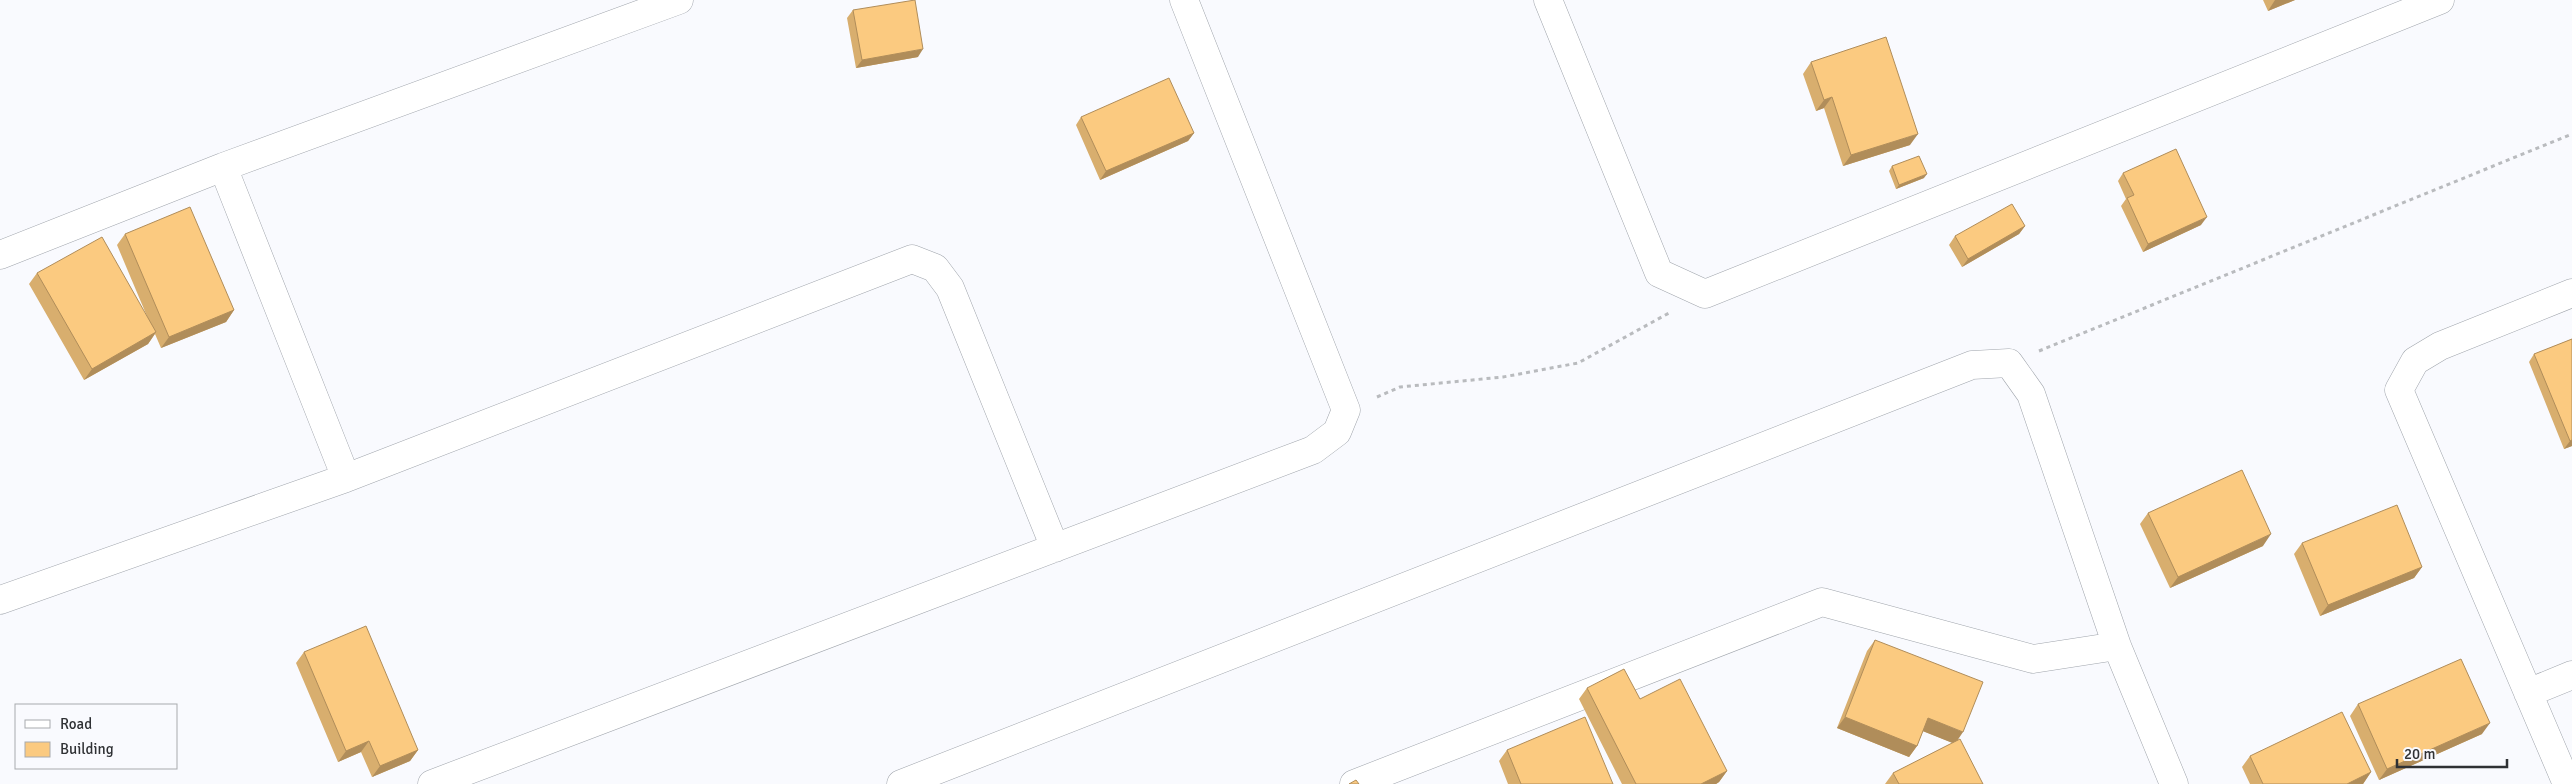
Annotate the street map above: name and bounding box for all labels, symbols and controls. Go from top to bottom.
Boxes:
legend [15,704,178,769]
text: Road [60,715,92,733]
scale bar [2397,736,2507,768]
text: Building [60,740,114,758]
text: 20 m [2404,745,2435,763]

